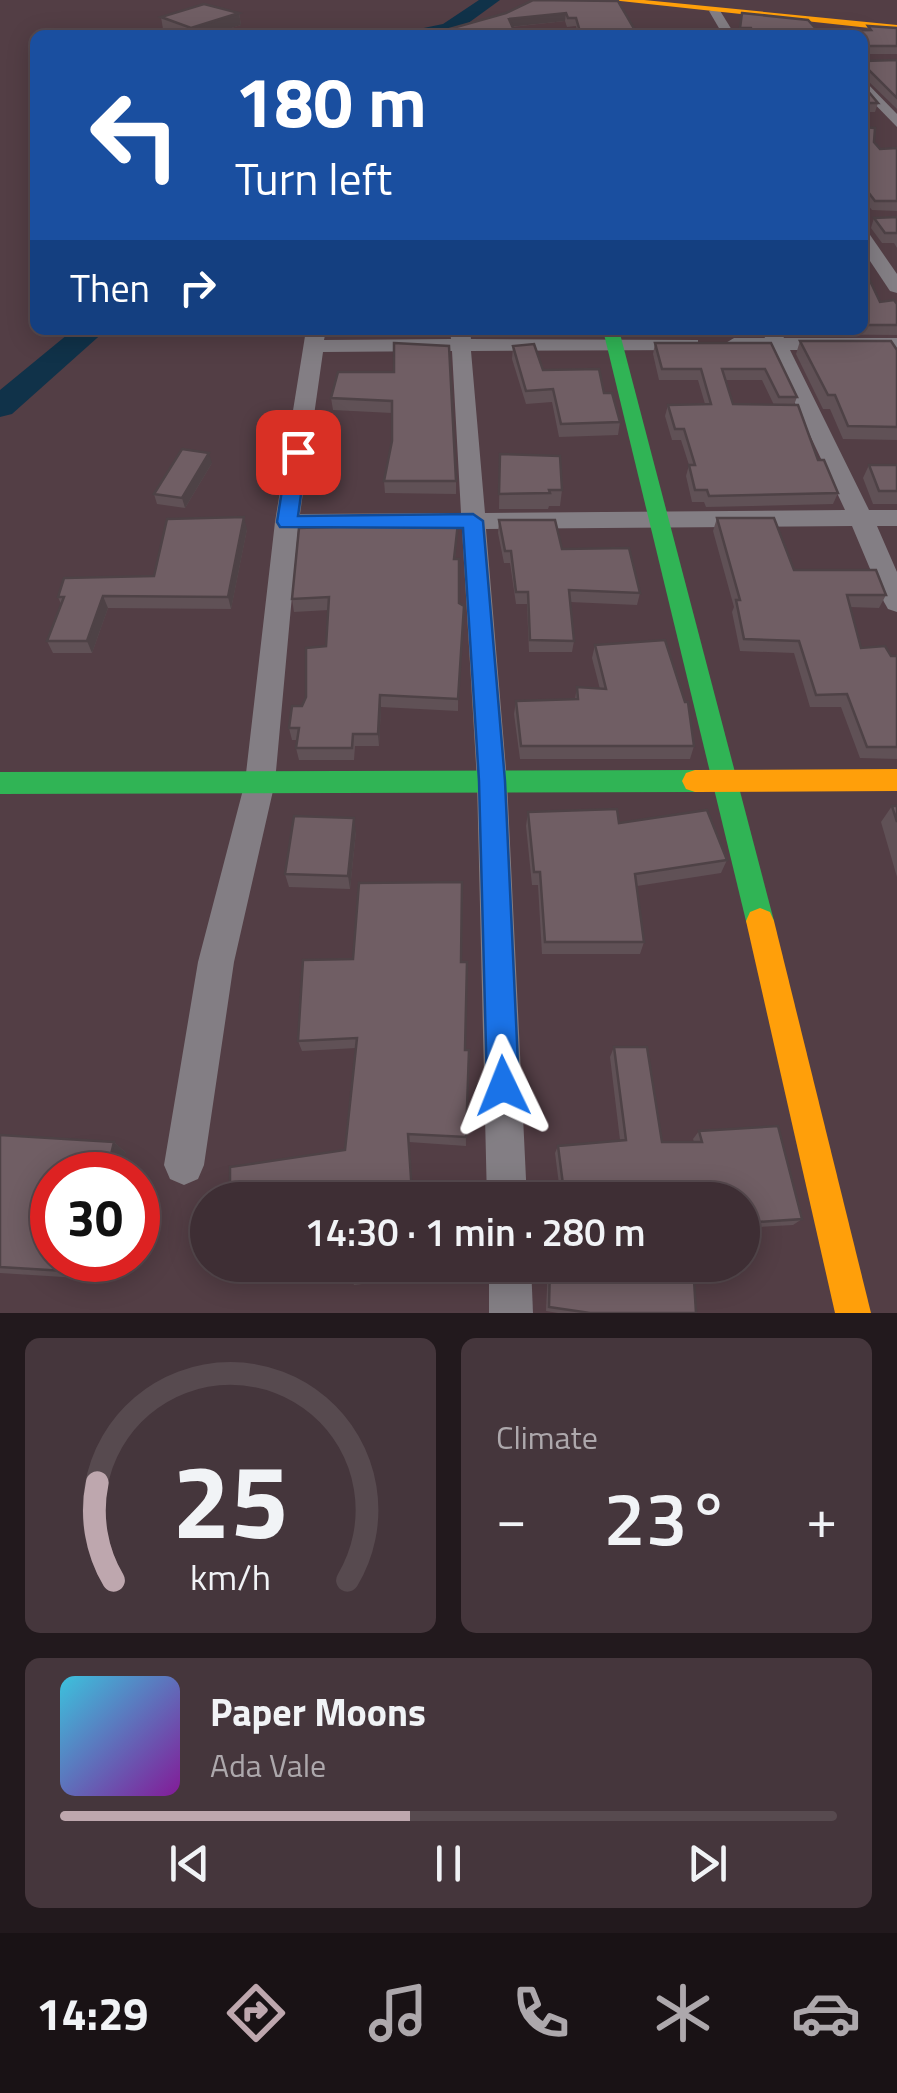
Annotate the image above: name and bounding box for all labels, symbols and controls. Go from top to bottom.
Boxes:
text: 180 m [235,48,427,154]
icon: left [70,70,200,200]
text: Turn left [235,144,392,212]
text: Then [70,259,150,317]
icon: right [170,260,225,315]
pin [256,410,341,495]
icon: arrive [271,425,326,480]
position arrow [451,1034,555,1138]
speed limit sign: 30 [30,1152,160,1282]
text: 14:30 · 1 min · 280 m [304,1203,646,1261]
text: Climate [496,1413,598,1461]
text: 25 [172,1420,289,1578]
text: 23° [603,1460,730,1574]
text: − [496,1476,527,1559]
text: + [806,1476,837,1559]
text: km/h [190,1549,271,1604]
text: Paper Moons [210,1683,426,1741]
text: Ada Vale [210,1741,326,1789]
icon: previous [162,1836,217,1891]
icon: pause [421,1836,476,1891]
icon: next [680,1836,735,1891]
icon: directions [221,1978,291,2048]
icon: music [363,1978,433,2048]
icon: phone [506,1978,576,2048]
icon: climate [648,1978,718,2048]
icon: car [791,1978,861,2048]
text: 14:29 [36,1979,149,2047]

